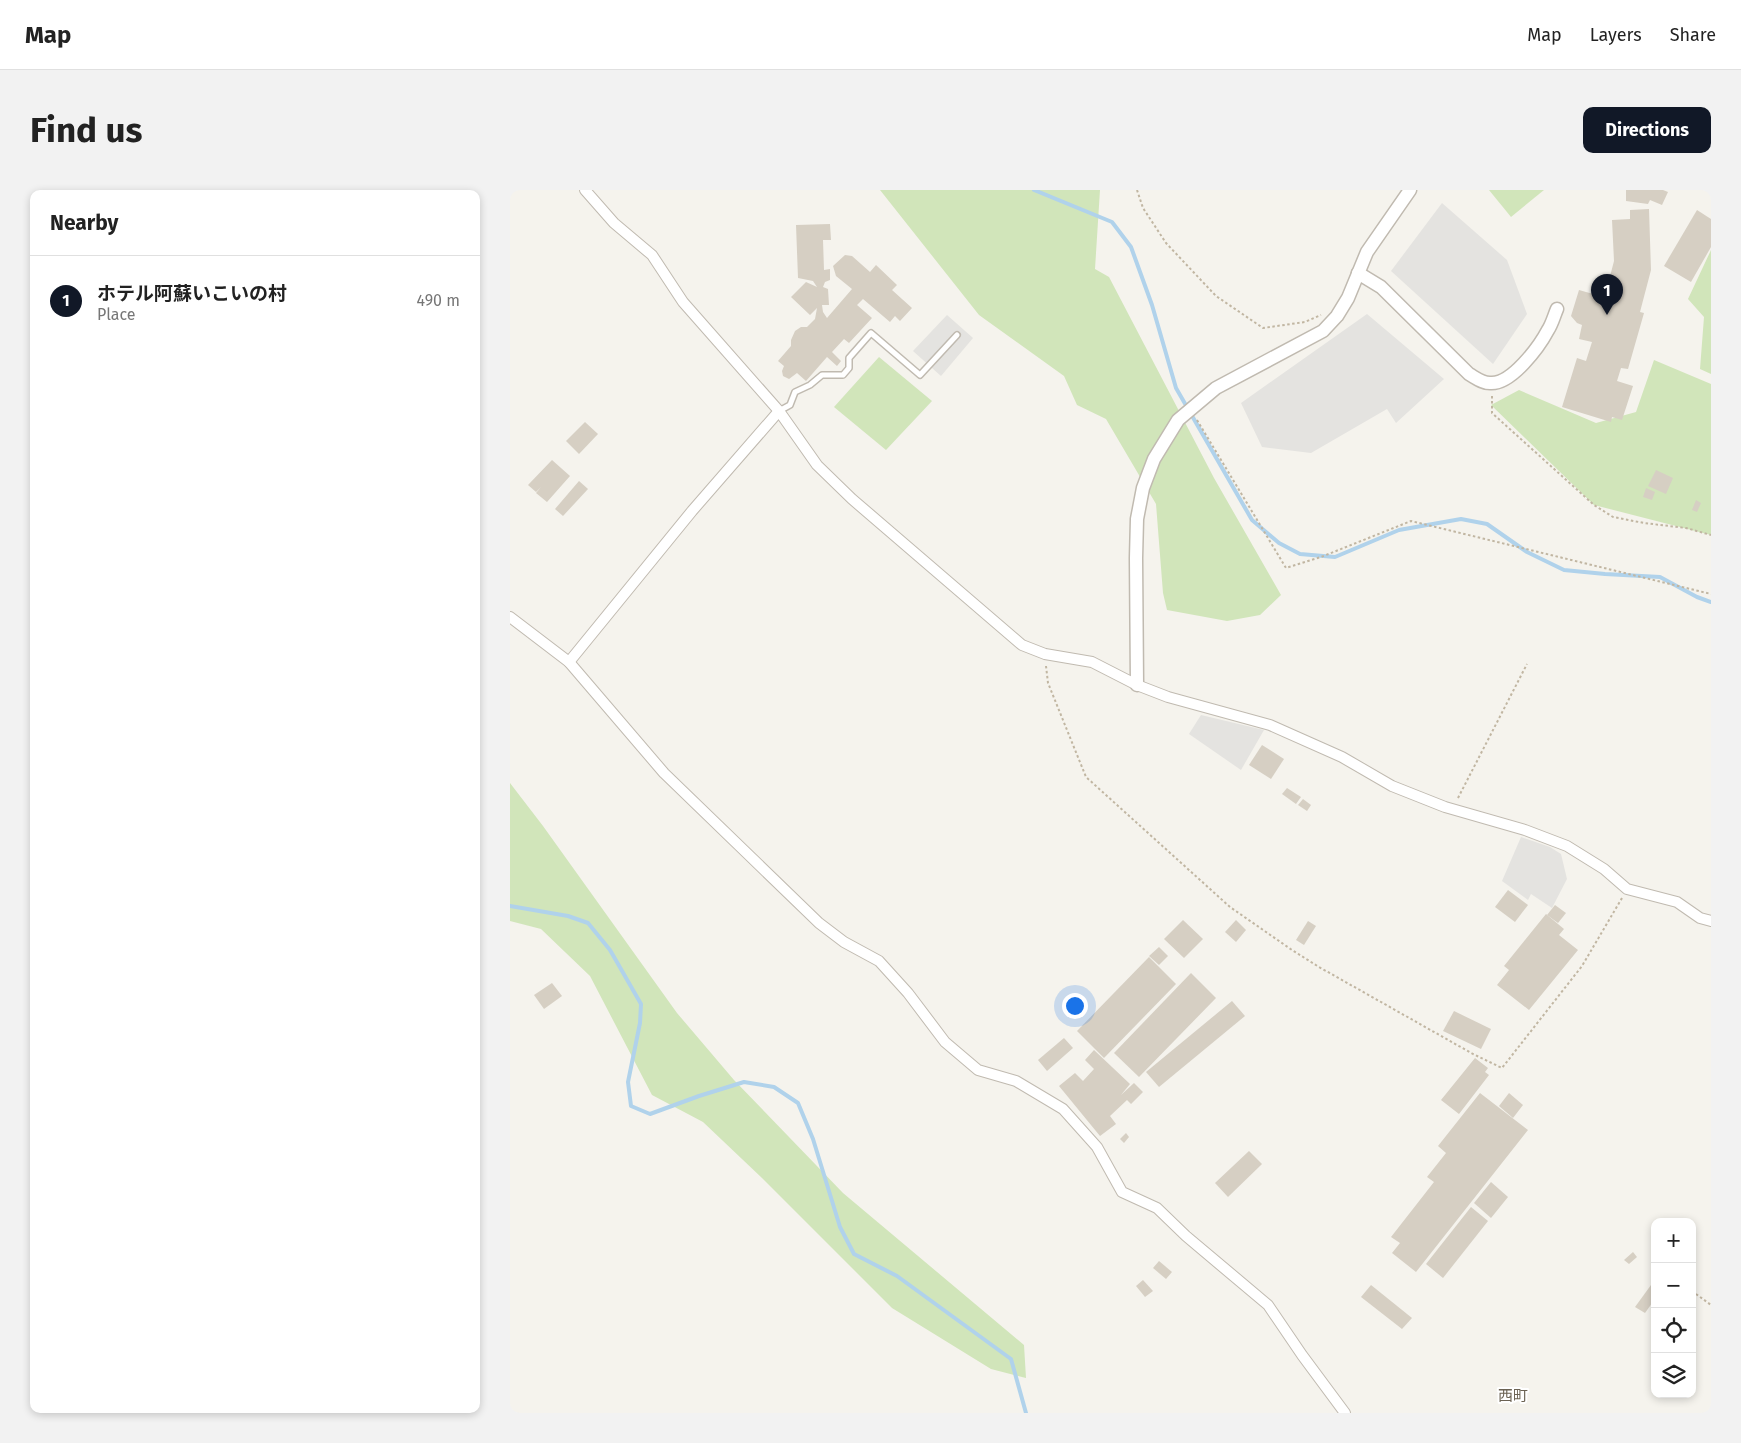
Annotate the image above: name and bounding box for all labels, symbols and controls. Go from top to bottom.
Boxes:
text: Map [25,21,71,49]
text: Map [1527,24,1562,46]
text: Layers [1590,24,1642,46]
text: Share [1670,24,1716,46]
button: Directions [1583,107,1711,153]
text: Find us [30,109,142,151]
text: Nearby [50,210,118,236]
pin: 1 [1591,274,1623,315]
text: ホテル阿蘇いこいの村 [97,282,287,305]
text: 1 [62,291,70,310]
text: 490 m [417,291,460,310]
text: Place [97,305,136,324]
your location [1062,993,1088,1019]
map controls [1651,1218,1696,1398]
button: + [1651,1218,1696,1263]
button: − [1651,1263,1696,1308]
button: locate [1651,1308,1696,1353]
button: layers [1651,1353,1696,1398]
district label: 西町 [1498,1387,1528,1405]

